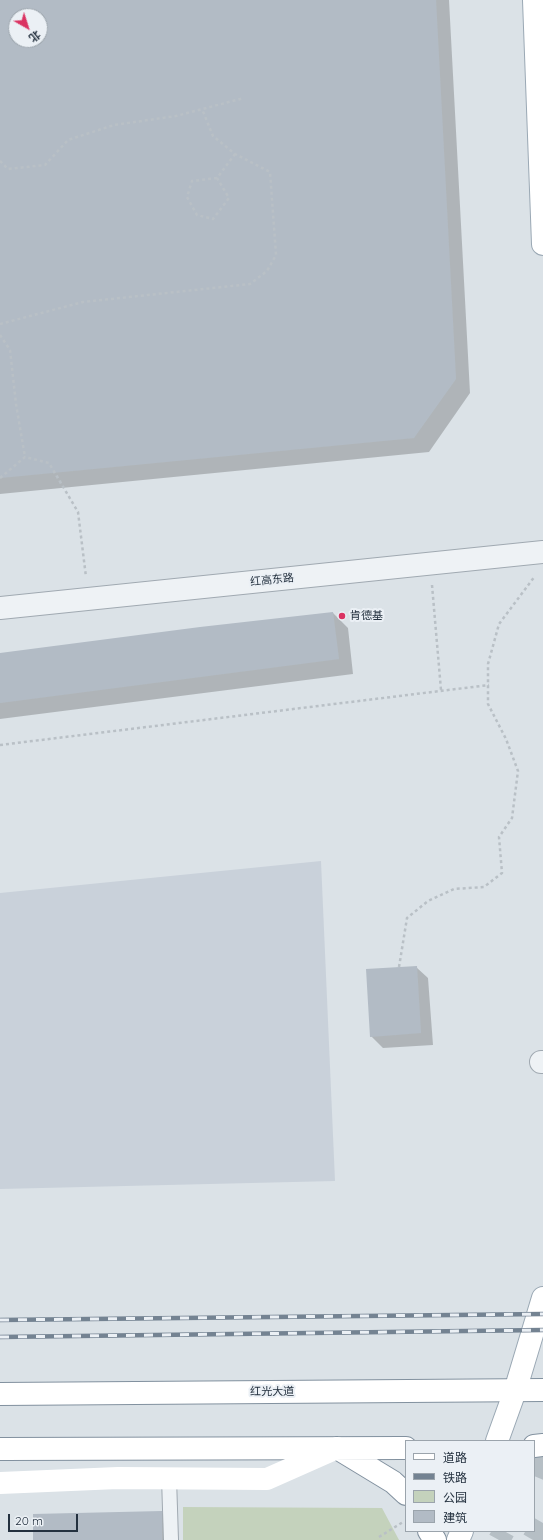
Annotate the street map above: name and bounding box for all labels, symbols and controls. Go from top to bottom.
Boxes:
north arrow [8,8,48,48]
text: 北 [26,28,44,45]
street label: 红高东路 [249,571,295,589]
place label: 肯德基 [350,609,383,623]
marker: 肯德基 [337,611,347,621]
street label: 红光大道 [250,1385,294,1399]
legend [405,1440,535,1532]
text: 道路 [443,1450,467,1465]
text: 铁路 [443,1470,467,1485]
text: 公园 [443,1490,467,1505]
scale bar [10,1506,80,1532]
text: 建筑 [443,1510,467,1525]
text: 20 m [15,1513,43,1528]

